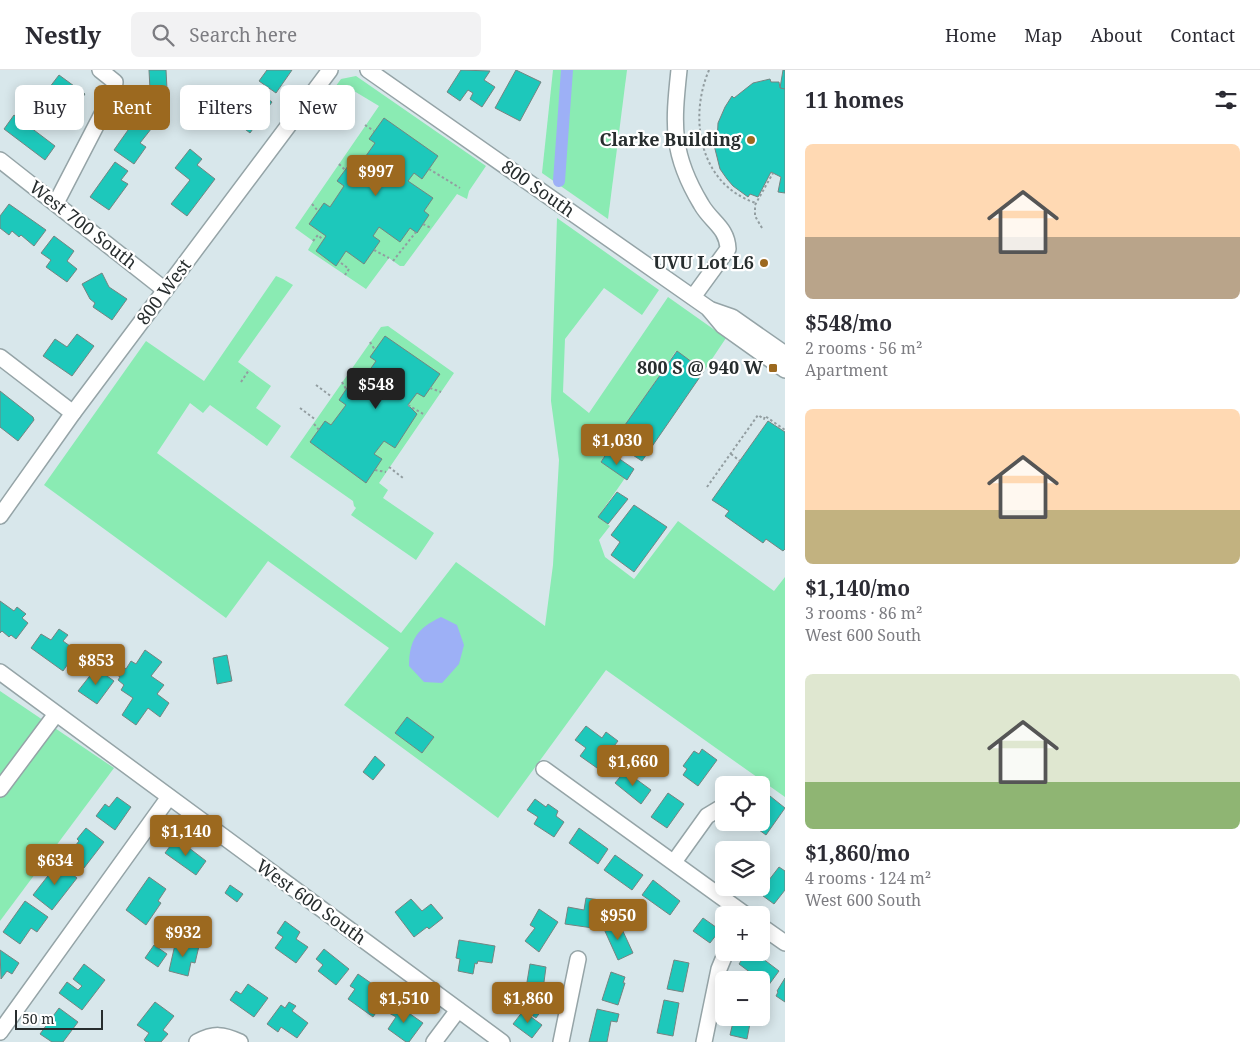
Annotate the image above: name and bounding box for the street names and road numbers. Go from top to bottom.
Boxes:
street label: 800 South [497,154,580,222]
street label: West 700 South [25,174,143,274]
street label: 800 West [131,254,196,329]
street label: West 600 South [252,853,372,949]

